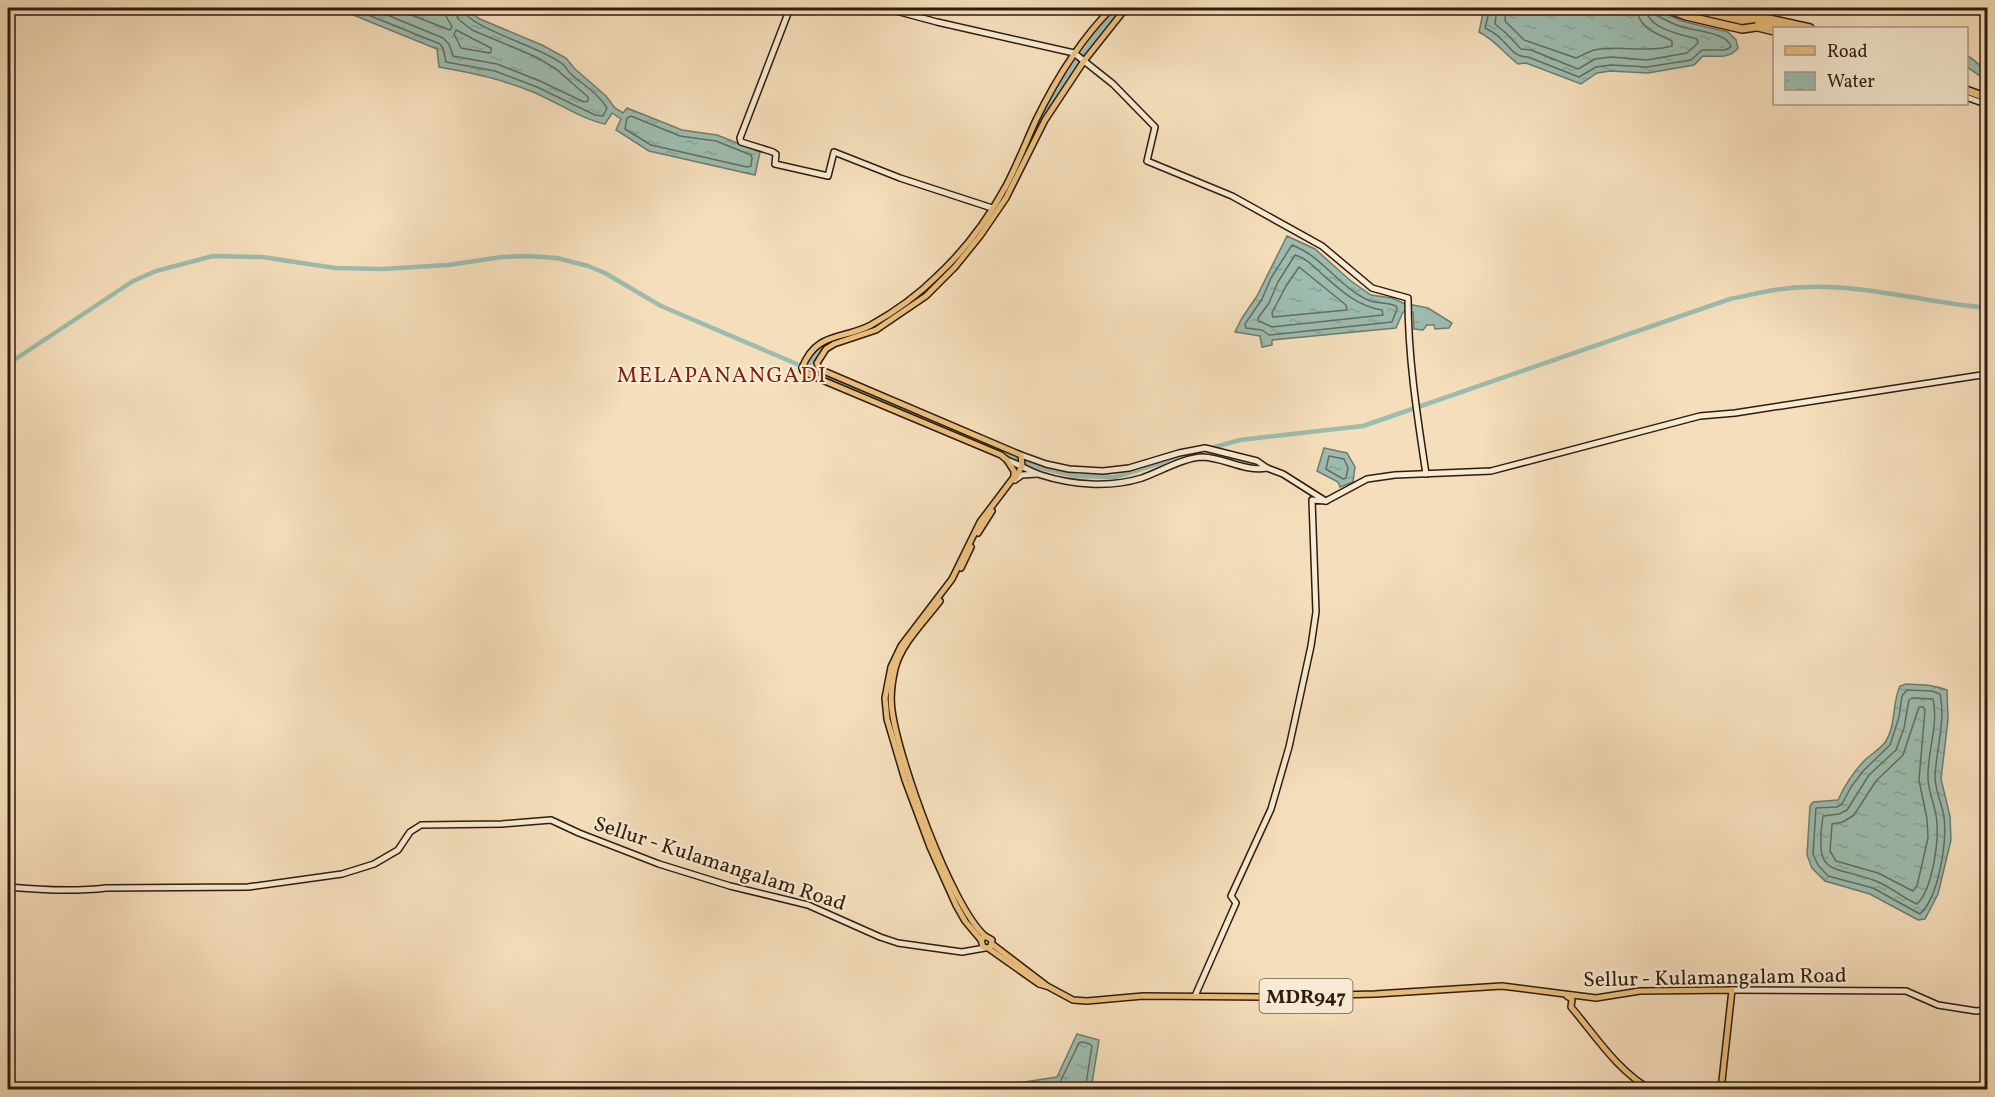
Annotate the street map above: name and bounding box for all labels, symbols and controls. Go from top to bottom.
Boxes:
legend [1773,27,1968,105]
text: Road [1827,40,1868,65]
text: Water [1827,70,1875,95]
district label: MELAPANANGADI [617,361,827,392]
street label: Sellur - Kulamangalam Road [590,810,849,919]
street label: Sellur - Kulamangalam Road [1583,962,1847,995]
road number: MDR947 [1260,979,1352,1013]

